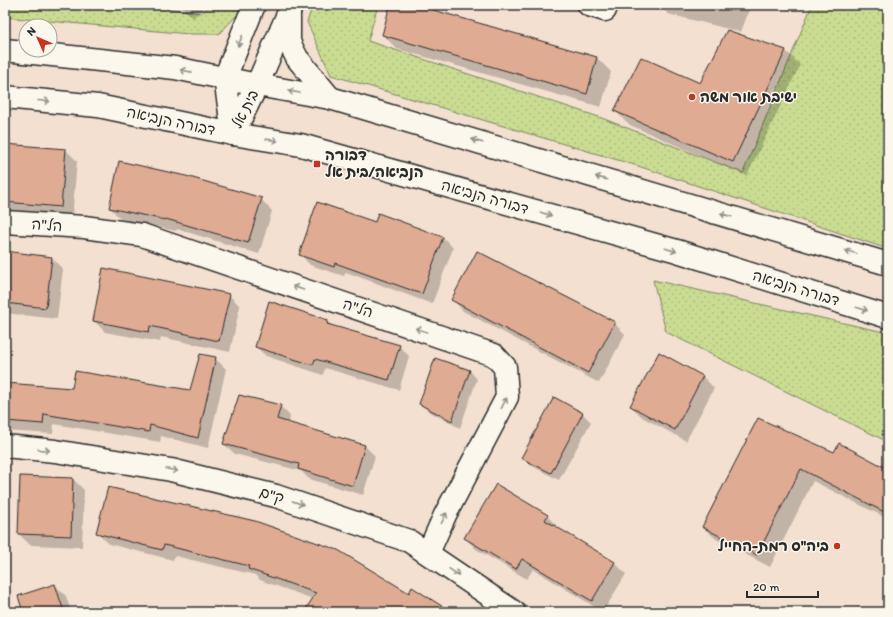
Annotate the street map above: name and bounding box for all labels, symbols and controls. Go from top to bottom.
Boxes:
north arrow [18,18,58,58]
text: N [24,24,39,39]
one-way arrow [235,35,243,47]
one-way arrow [180,66,193,74]
street label: בית אל [228,87,262,131]
one-way arrow [287,87,300,95]
place label: ישיבת אור משה [700,88,797,106]
marker: ישיבת אור משה [687,92,697,102]
one-way arrow [37,97,50,104]
street label: דבורה הנביאה [125,103,217,139]
one-way arrow [265,136,278,144]
one-way arrow [471,137,484,144]
place label: דבורה הנביאה/בית אל [325,146,424,181]
marker: דבורה הנביאה/בית אל [312,159,322,169]
one-way arrow [595,174,608,181]
street label: דבורה הנביאה [439,176,531,218]
one-way arrow [539,211,552,218]
one-way arrow [720,211,733,218]
street label: הל"ה [31,215,63,235]
one-way arrow [664,247,677,254]
one-way arrow [844,248,857,255]
street label: דבורה הנביאה [750,266,842,310]
one-way arrow [291,284,304,291]
street label: הל"ה [340,294,376,322]
one-way arrow [855,306,868,313]
one-way arrow [414,326,427,333]
one-way arrow [501,397,508,409]
one-way arrow [37,446,50,454]
one-way arrow [165,467,178,475]
street label: ק"ם [257,483,287,507]
one-way arrow [291,500,304,507]
one-way arrow [441,512,448,524]
place label: ביה"ס רמת-החייל [718,537,829,555]
marker: ביה"ס רמת-החייל [832,541,842,551]
one-way arrow [448,568,460,576]
scale bar [747,573,818,599]
text: 20 m [753,580,780,594]

